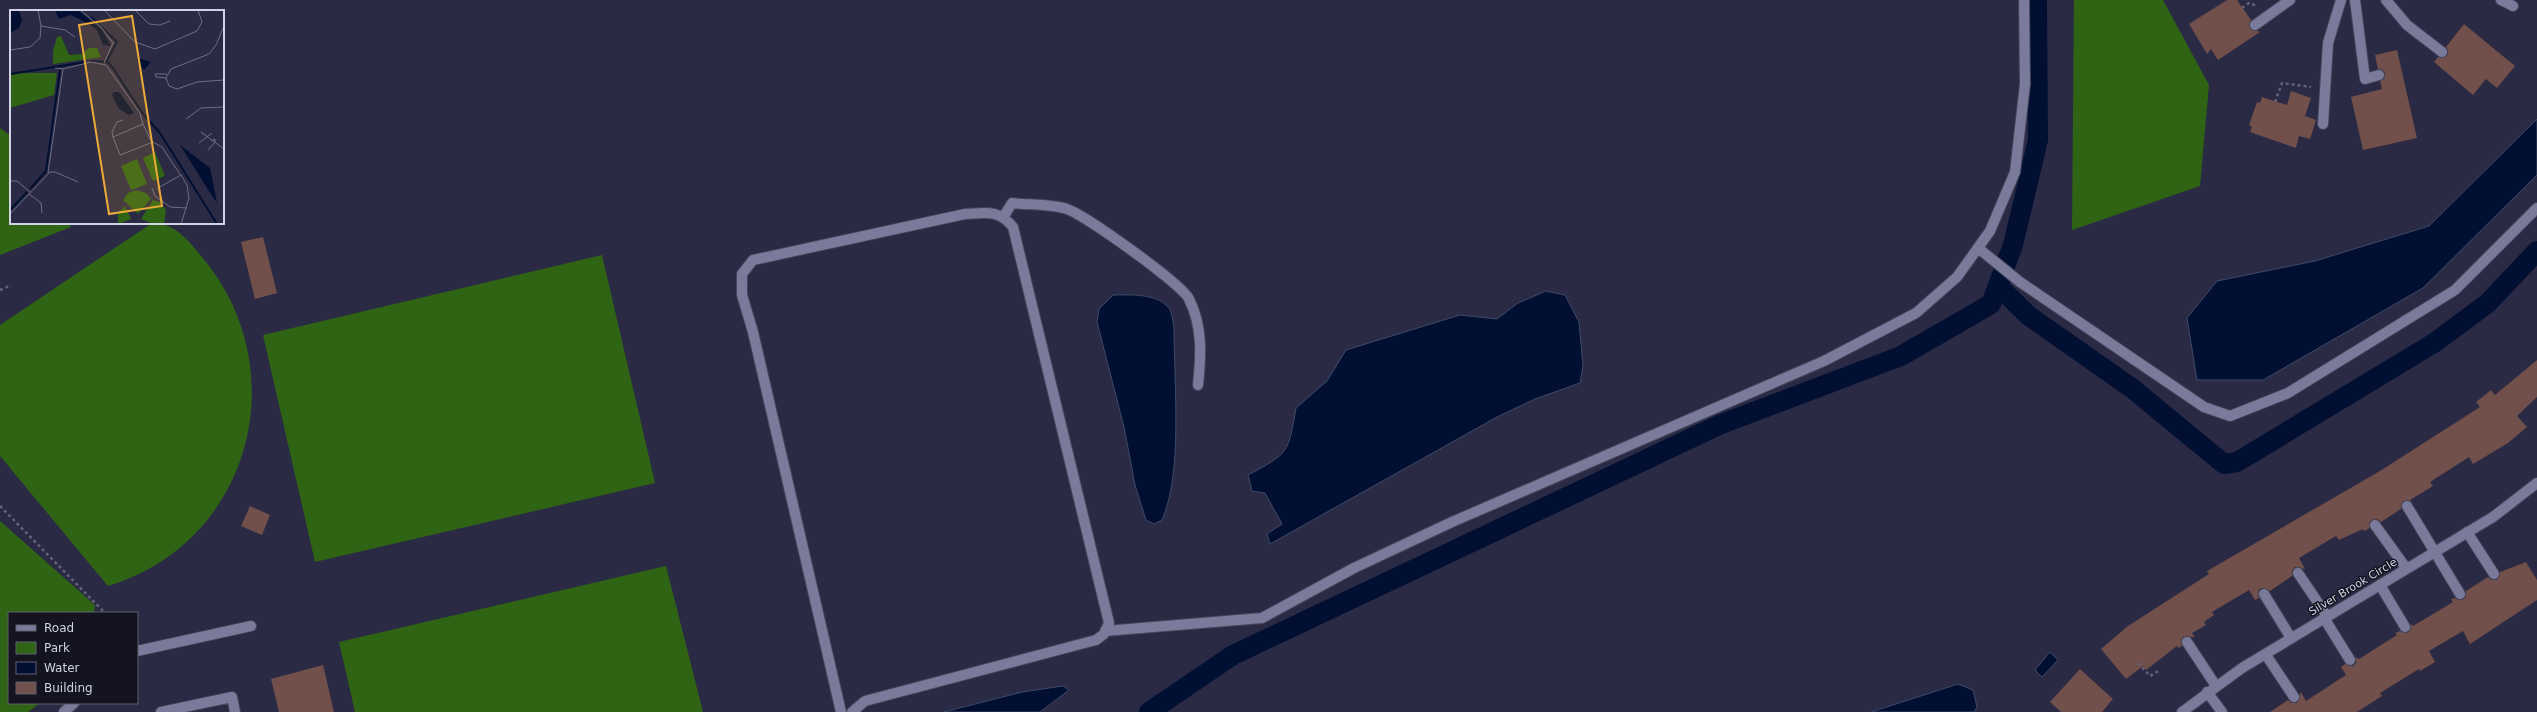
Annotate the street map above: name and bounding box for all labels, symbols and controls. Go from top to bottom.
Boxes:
inset map [10,10,224,224]
street label: Silver Brook Circle [2307,555,2400,618]
legend [8,612,138,704]
text: Road [44,621,74,635]
text: Park [44,641,70,655]
text: Water [44,661,80,675]
text: Building [44,681,93,695]

